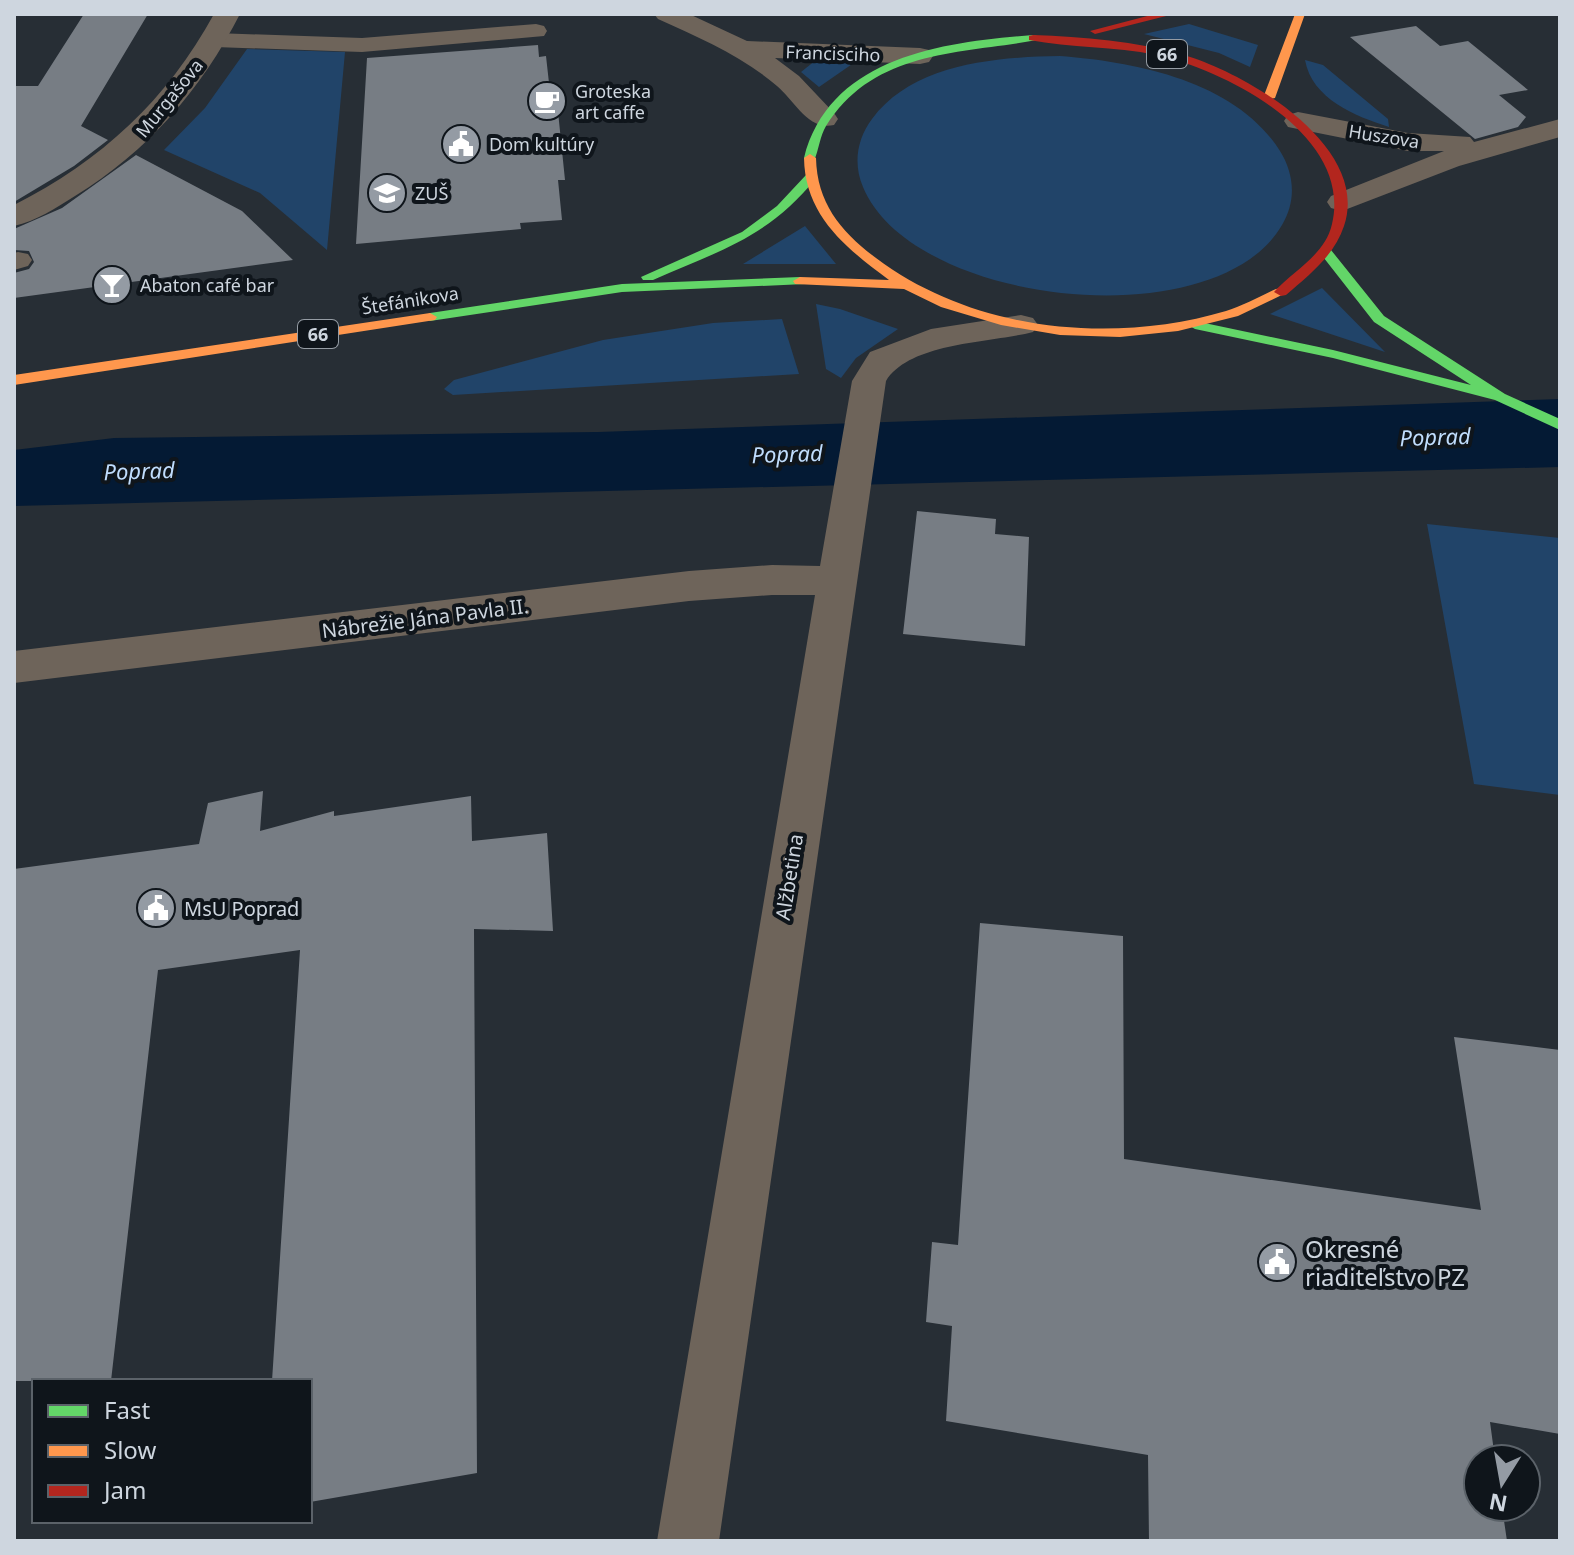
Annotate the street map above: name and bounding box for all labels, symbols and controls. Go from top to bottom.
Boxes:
street label: Francisciho [785,39,881,67]
road number: 66 [1147,40,1187,68]
street label: Murgašova [130,54,208,142]
place label: Groteska art caffe [575,79,651,124]
cafe icon: Groteska art caffe [526,80,568,122]
street label: Huszova [1347,119,1421,153]
public building icon: Dom kultúry [440,123,482,165]
place label: Dom kultúry [489,132,595,156]
school or university icon: ZUŠ [366,172,408,214]
place label: ZUŠ [415,181,448,205]
bar icon: Abaton café bar [91,264,133,306]
place label: Abaton café bar [140,273,275,297]
street label: Štefánikova [360,280,460,320]
road number: 66 [298,320,338,348]
water label: Poprad [1399,420,1472,452]
water label: Poprad [751,437,824,469]
water label: Poprad [103,454,176,486]
street label: Nábrežie Jána Pavla II. [320,592,530,644]
street label: Alžbetina [769,832,809,922]
public building icon: MsU Poprad [135,887,177,929]
place label: MsU Poprad [184,895,299,922]
place label: Okresné riaditeľstvo PZ [1305,1232,1465,1293]
public building icon: Okresné riaditeľstvo PZ [1256,1241,1298,1283]
legend [32,1379,312,1523]
text: Fast [104,1393,150,1426]
text: Slow [104,1433,156,1466]
north arrow [1462,1443,1542,1523]
text: Jam [102,1473,146,1506]
text: N [1486,1487,1510,1520]

